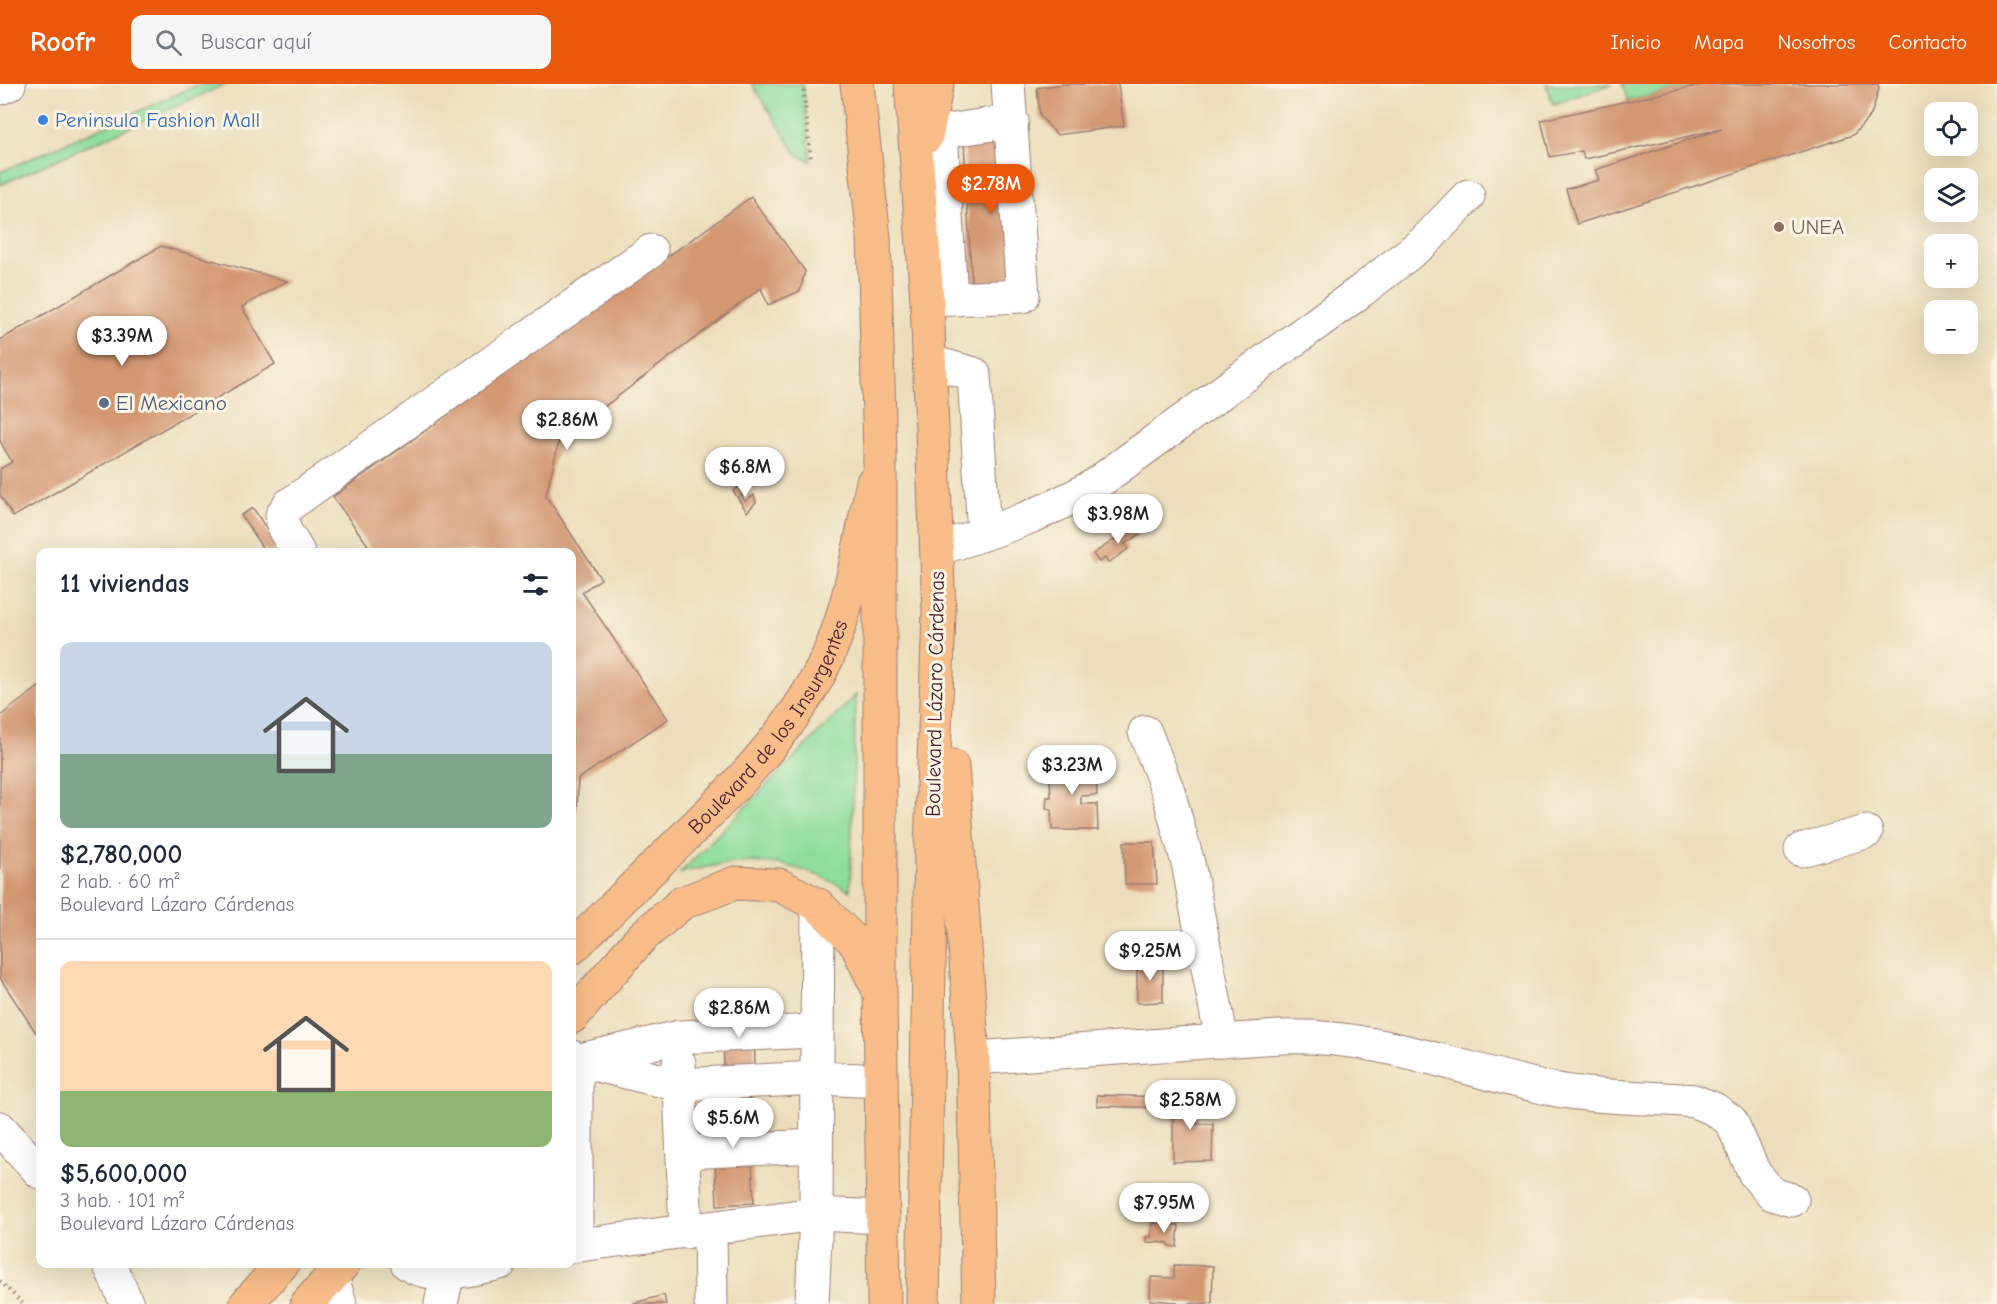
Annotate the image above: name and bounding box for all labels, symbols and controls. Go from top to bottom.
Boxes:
search box [131,15,551,69]
text: Roofr [30,26,95,58]
icon: search [152,26,185,59]
text: Buscar aquí [200,29,311,55]
text: Inicio [1610,30,1661,54]
text: Mapa [1694,30,1744,54]
text: Nosotros [1777,30,1856,54]
text: Contacto [1889,30,1967,54]
map controls [1924,102,1978,354]
button: locate [1924,102,1978,156]
place label: Peninsula Fashion Mall [55,108,260,132]
marker: Peninsula Fashion Mall [36,113,50,127]
pin: $2.78M [942,164,1040,215]
button: layers [1924,168,1978,222]
text: $2.78M [961,172,1021,195]
place label: UNEA [1791,215,1844,239]
marker: UNEA [1772,220,1786,234]
button: + [1924,234,1978,288]
button: − [1924,300,1978,354]
pin: $3.39M [73,316,171,367]
text: $3.39M [91,324,153,347]
place label: El Mexicano [116,391,227,415]
marker: El Mexicano [97,396,111,410]
pin: $2.86M [518,400,616,451]
text: $2.86M [536,408,598,431]
pin: $6.8M [703,447,787,498]
text: $6.8M [719,455,771,478]
pin: $3.98M [1069,494,1167,545]
text: $3.98M [1087,502,1149,525]
icon: filters [519,568,552,601]
text: 11 viviendas [60,569,189,599]
street label: Boulevard Lázaro Cárdenas [921,571,949,817]
street label: Boulevard de los Insurgentes [683,617,853,839]
icon: home [252,681,360,789]
pin: $3.23M [1023,745,1121,796]
text: $3.23M [1041,753,1103,776]
text: $2,780,000 [60,840,182,870]
text: 2 hab. · 60 m² [60,870,180,893]
text: Boulevard Lázaro Cárdenas [60,893,294,916]
pin: $9.25M [1101,931,1199,982]
text: $9.25M [1119,939,1181,962]
pin: $2.86M [690,988,788,1039]
text: $2.86M [708,996,770,1019]
icon: home [252,1000,360,1108]
pin: $2.58M [1141,1080,1239,1131]
text: $2.58M [1159,1088,1221,1111]
pin: $5.6M [691,1098,775,1149]
text: $5.6M [707,1106,759,1129]
text: $5,600,000 [60,1159,187,1189]
pin: $7.95M [1115,1183,1213,1234]
text: 3 hab. · 101 m² [60,1189,184,1212]
text: $7.95M [1133,1191,1195,1214]
text: Boulevard Lázaro Cárdenas [60,1212,294,1235]

